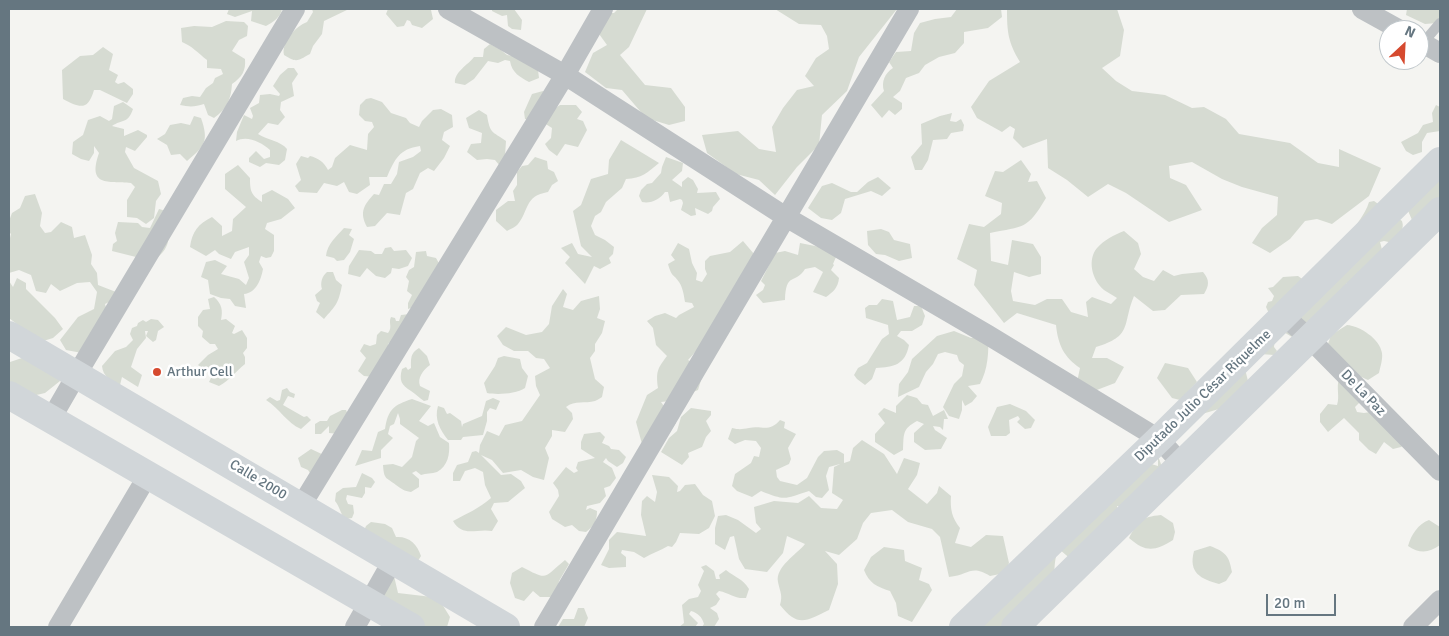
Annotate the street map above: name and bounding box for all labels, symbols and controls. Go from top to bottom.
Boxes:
north arrow [1379,20,1429,70]
text: N [1402,22,1418,42]
street label: Diputado Julio César Riquelme [1131,326,1275,466]
place label: Arthur Cell [167,364,233,380]
marker: Arthur Cell [151,366,163,378]
street label: De La Paz [1337,366,1389,420]
street label: Calle 2000 [226,456,290,504]
scale bar [1269,584,1339,616]
text: 20 m [1274,594,1305,612]

